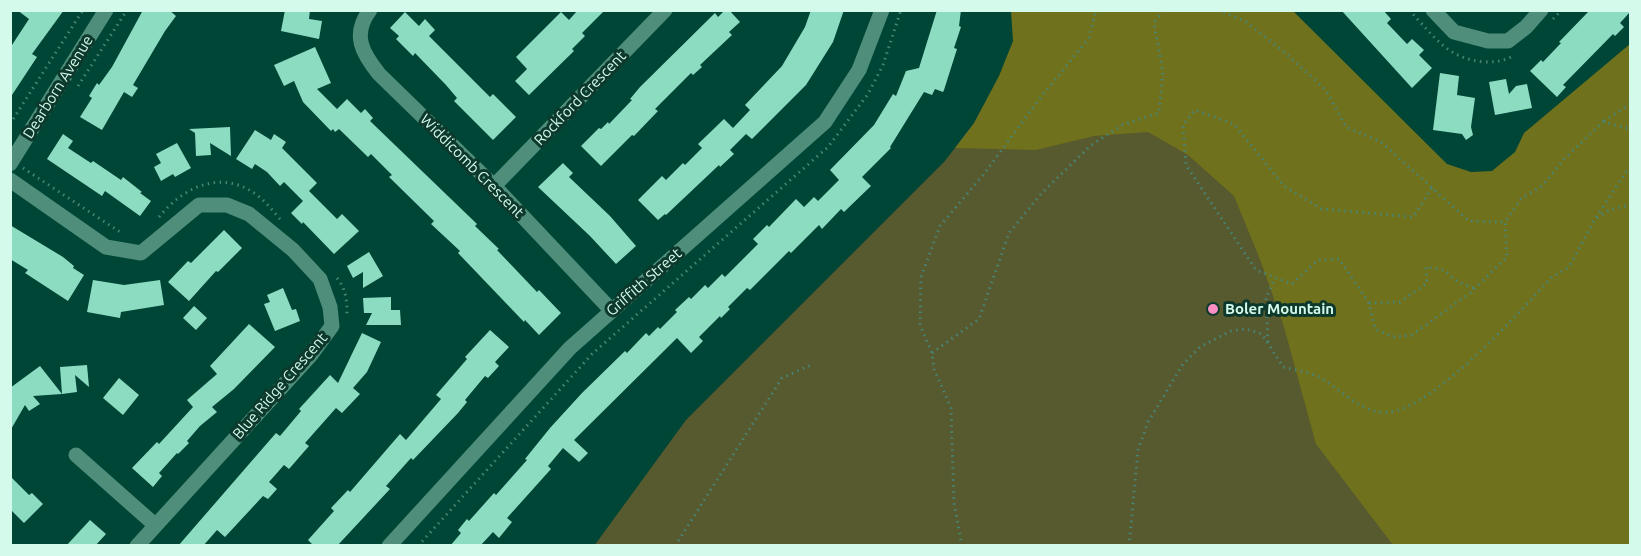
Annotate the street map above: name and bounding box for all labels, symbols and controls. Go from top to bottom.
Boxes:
street label: Dearborn Avenue [19,32,97,142]
street label: Rockford Crescent [530,47,630,149]
street label: Widdicomb Crescent [416,110,528,222]
street label: Griffith Street [603,244,685,320]
place label: Boler Mountain [1225,300,1334,318]
marker: Boler Mountain [1206,302,1220,316]
street label: Blue Ridge Crescent [229,329,331,443]

